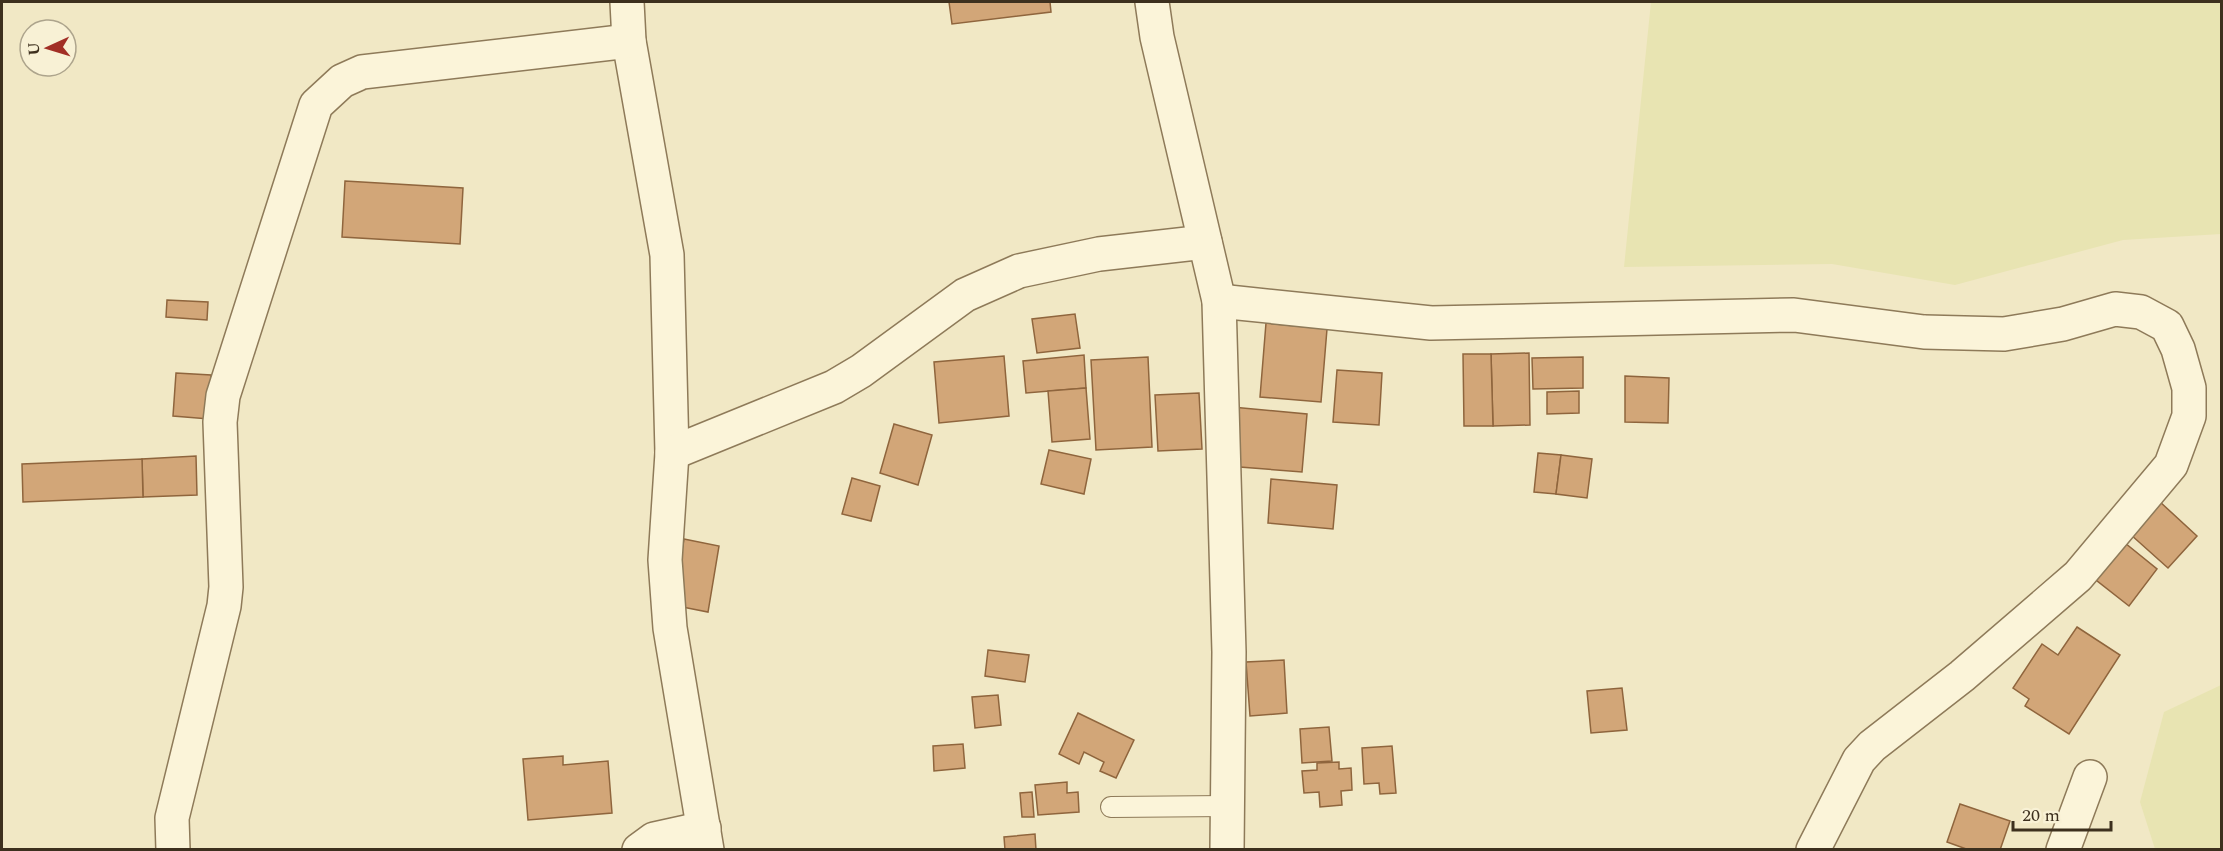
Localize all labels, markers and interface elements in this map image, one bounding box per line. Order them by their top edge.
north arrow [18,18,78,78]
text: U [22,41,46,57]
scale bar [2013,794,2110,832]
text: 20 m [2022,802,2060,829]

